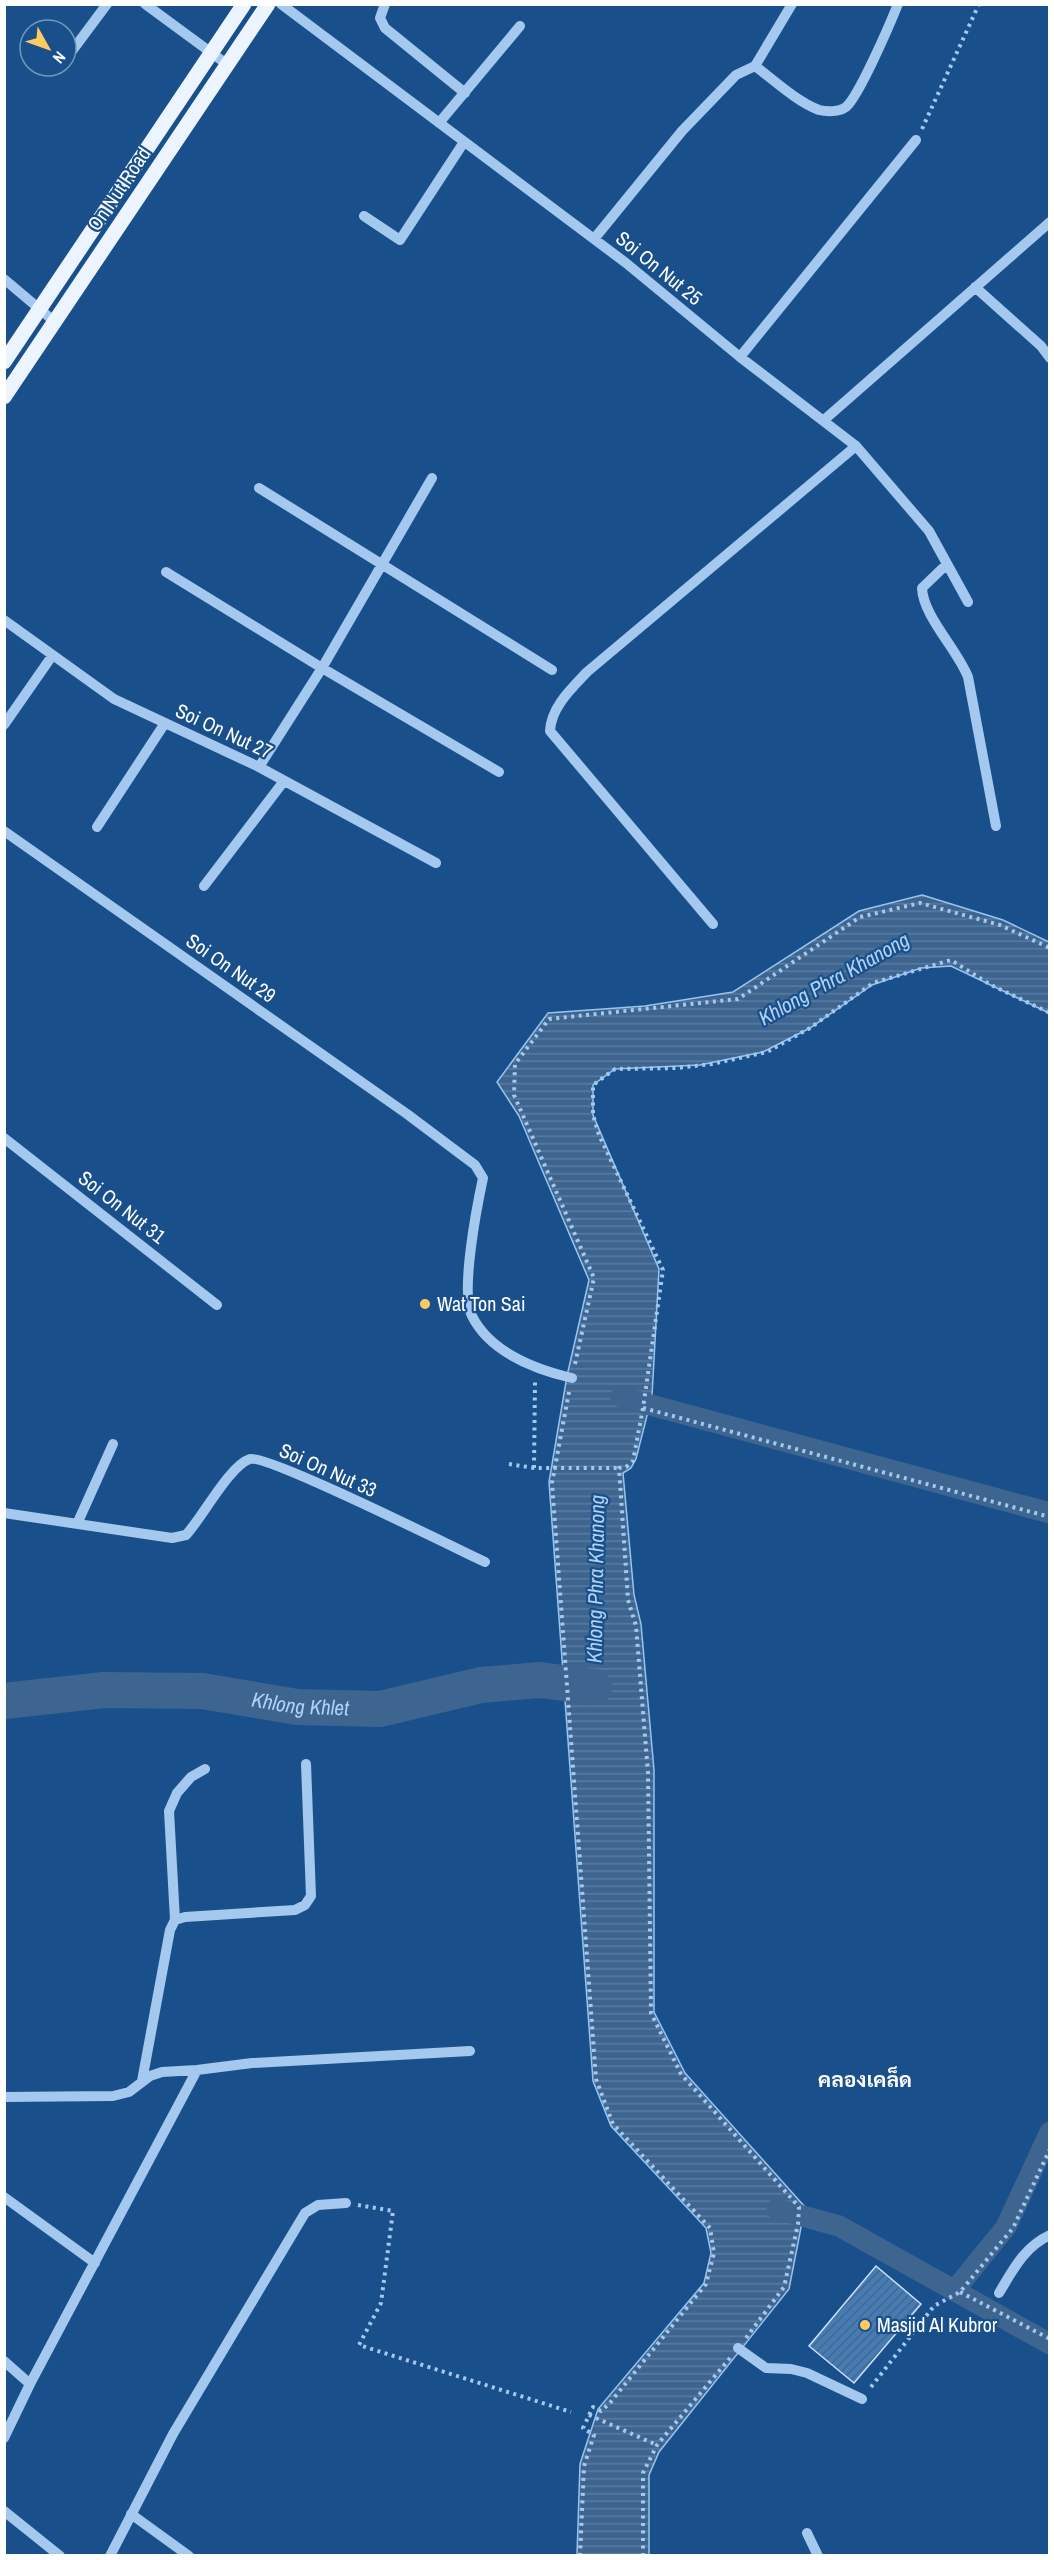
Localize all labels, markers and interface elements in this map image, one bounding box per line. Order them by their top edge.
north arrow [18,18,78,78]
text: N [48,47,71,68]
street label: On Nut Road [81,141,157,236]
street label: Soi On Nut 25 [610,224,708,311]
street label: Soi On Nut 27 [171,696,277,765]
water label: Khlong Phra Khanong [753,925,915,1032]
street label: Soi On Nut 29 [181,927,282,1008]
street label: Soi On Nut 31 [73,1164,172,1249]
place label: Wat Ton Sai [437,1290,525,1317]
marker: Wat Ton Sai [418,1297,432,1311]
street label: Soi On Nut 33 [275,1436,381,1503]
water label: Khlong Phra Khanong [580,1494,611,1663]
water label: Khlong Khlet [250,1685,350,1722]
district label: คลองเคล็ด [818,2065,912,2094]
place label: Masjid Al Kubror [877,2311,998,2338]
marker: Masjid Al Kubror [858,2318,872,2332]

